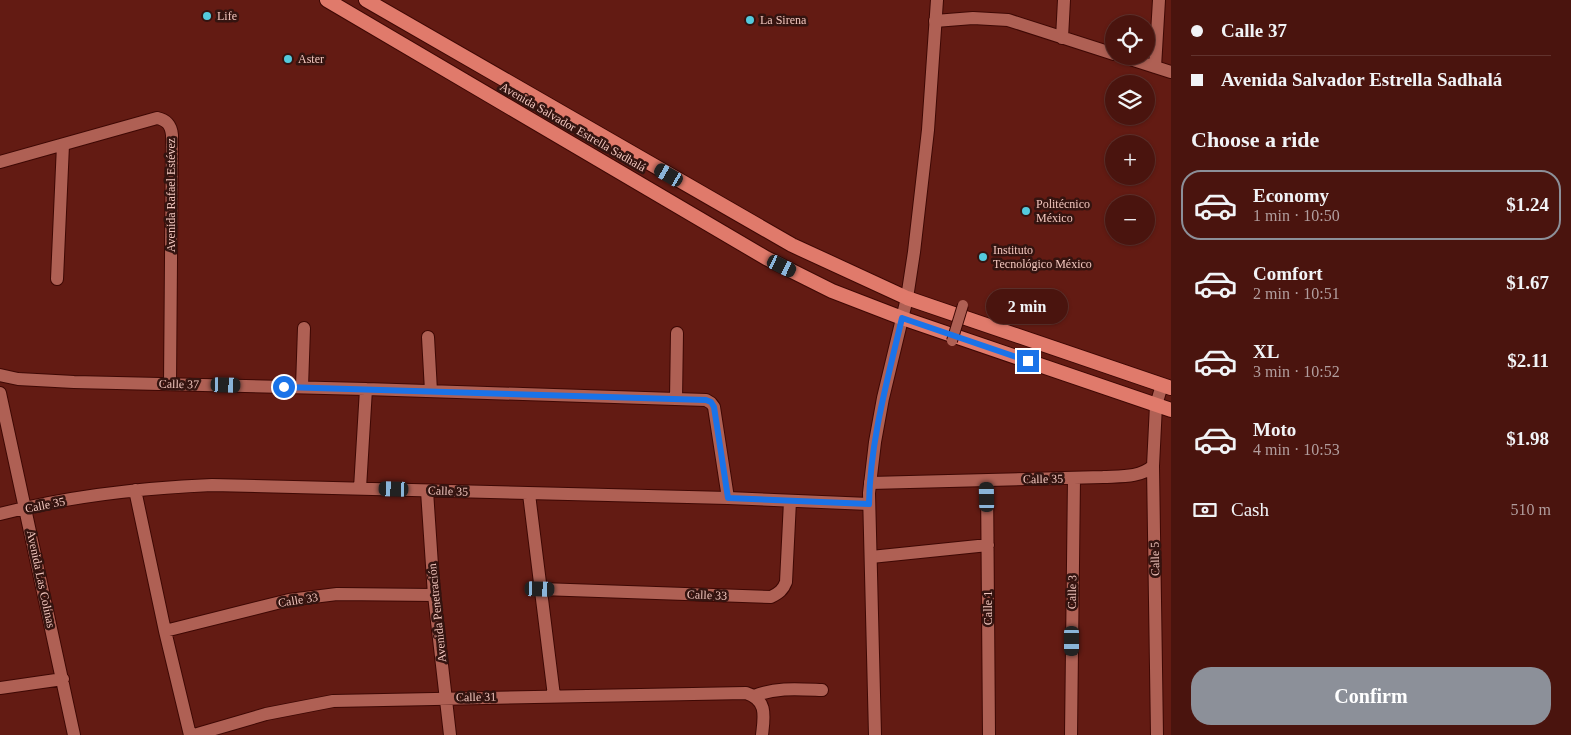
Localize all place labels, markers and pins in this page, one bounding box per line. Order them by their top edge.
place label: Life [217,9,237,23]
marker: Life [201,10,213,22]
place label: La Sirena [760,13,807,27]
marker: La Sirena [744,14,756,26]
place label: Aster [298,52,324,66]
marker: Aster [282,53,294,65]
place label: Politécnico México [1036,197,1090,225]
marker: Politécnico México [1020,205,1032,217]
place label: Instituto Tecnológico México [993,243,1092,271]
marker: Instituto Tecnológico México [977,251,989,263]

